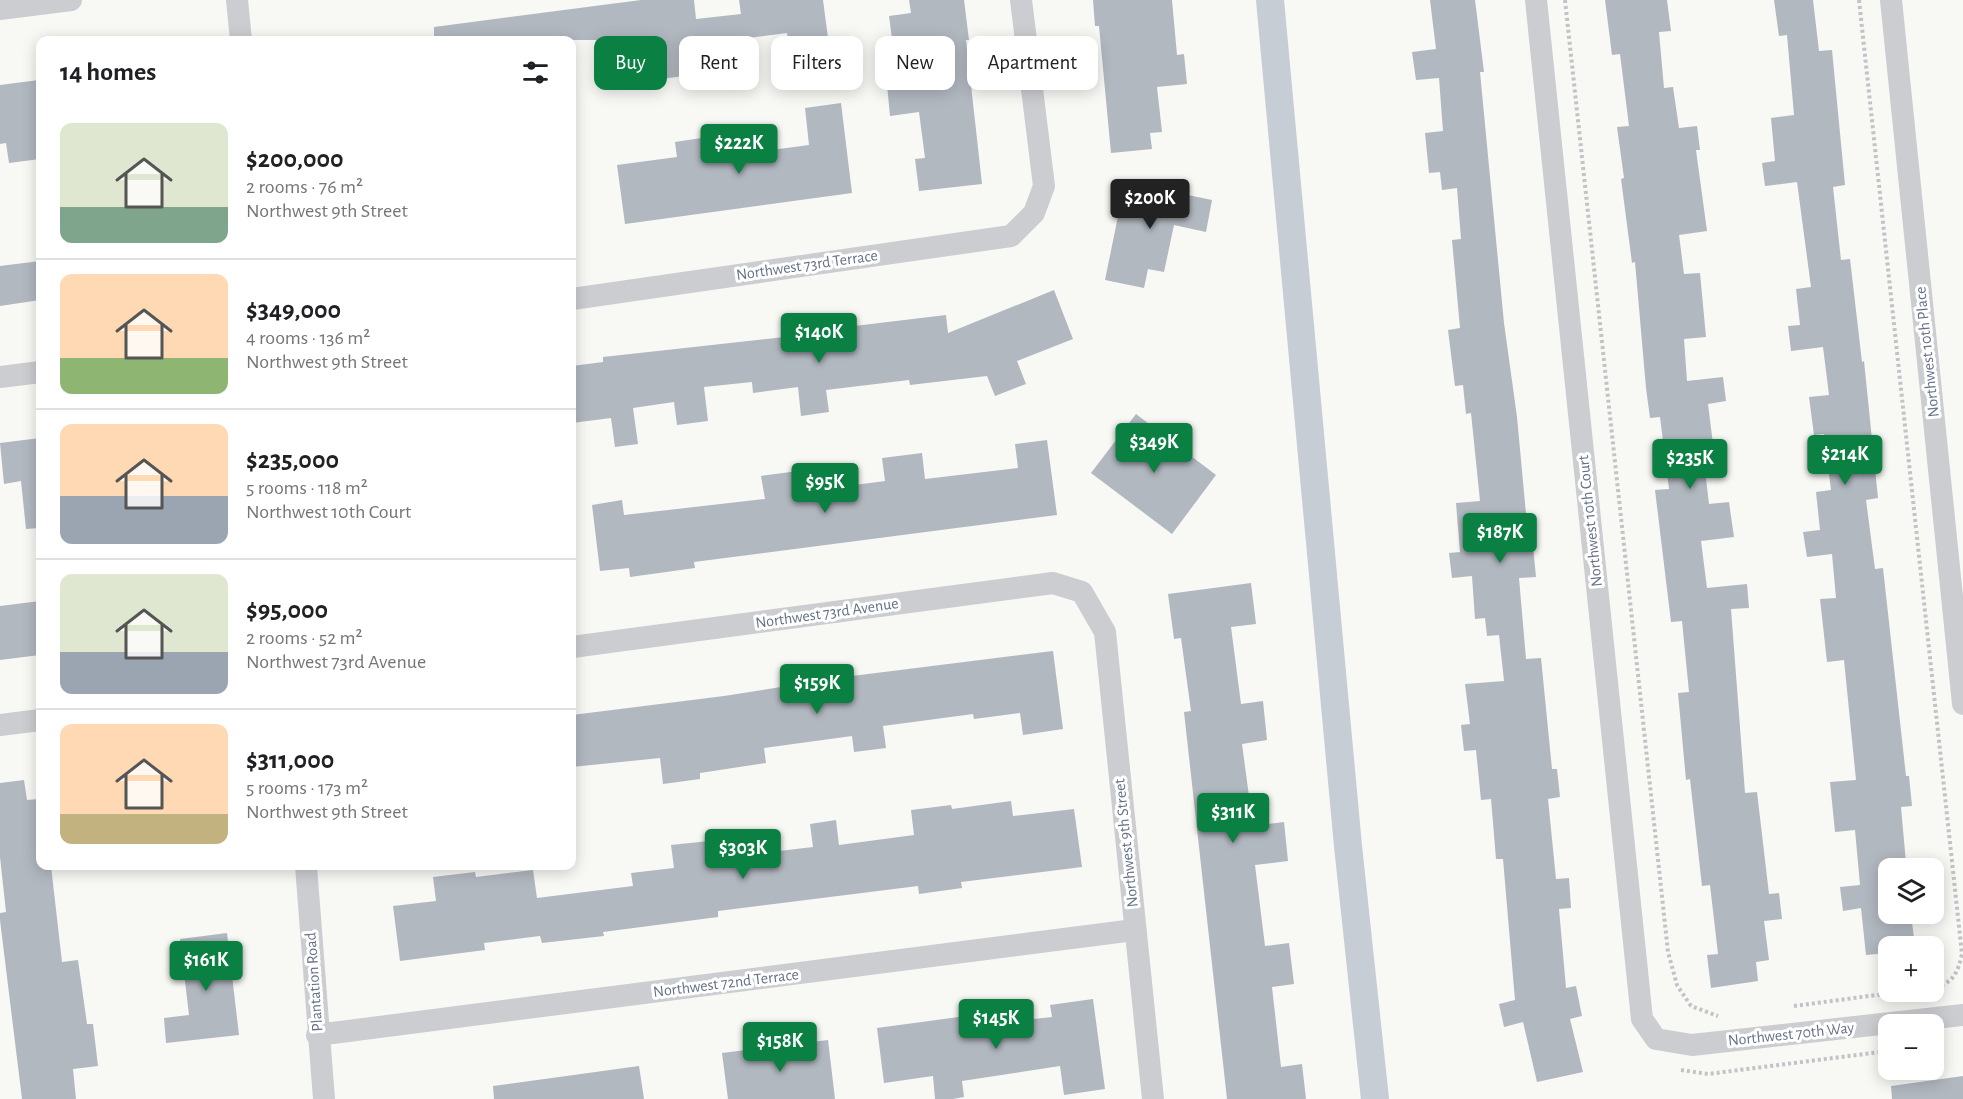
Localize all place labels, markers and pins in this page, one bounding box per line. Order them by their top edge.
pin: $222K [697,124,781,175]
pin: $200K [1108,179,1192,230]
pin: $140K [777,313,861,364]
pin: $349K [1112,423,1196,474]
pin: $214K [1803,435,1887,486]
pin: $235K [1648,439,1732,490]
pin: $95K [789,463,861,514]
pin: $187K [1458,513,1542,564]
pin: $159K [775,664,859,715]
pin: $311K [1191,793,1275,844]
pin: $303K [701,829,785,880]
pin: $161K [164,941,248,992]
pin: $145K [954,999,1038,1050]
pin: $158K [738,1022,822,1073]

